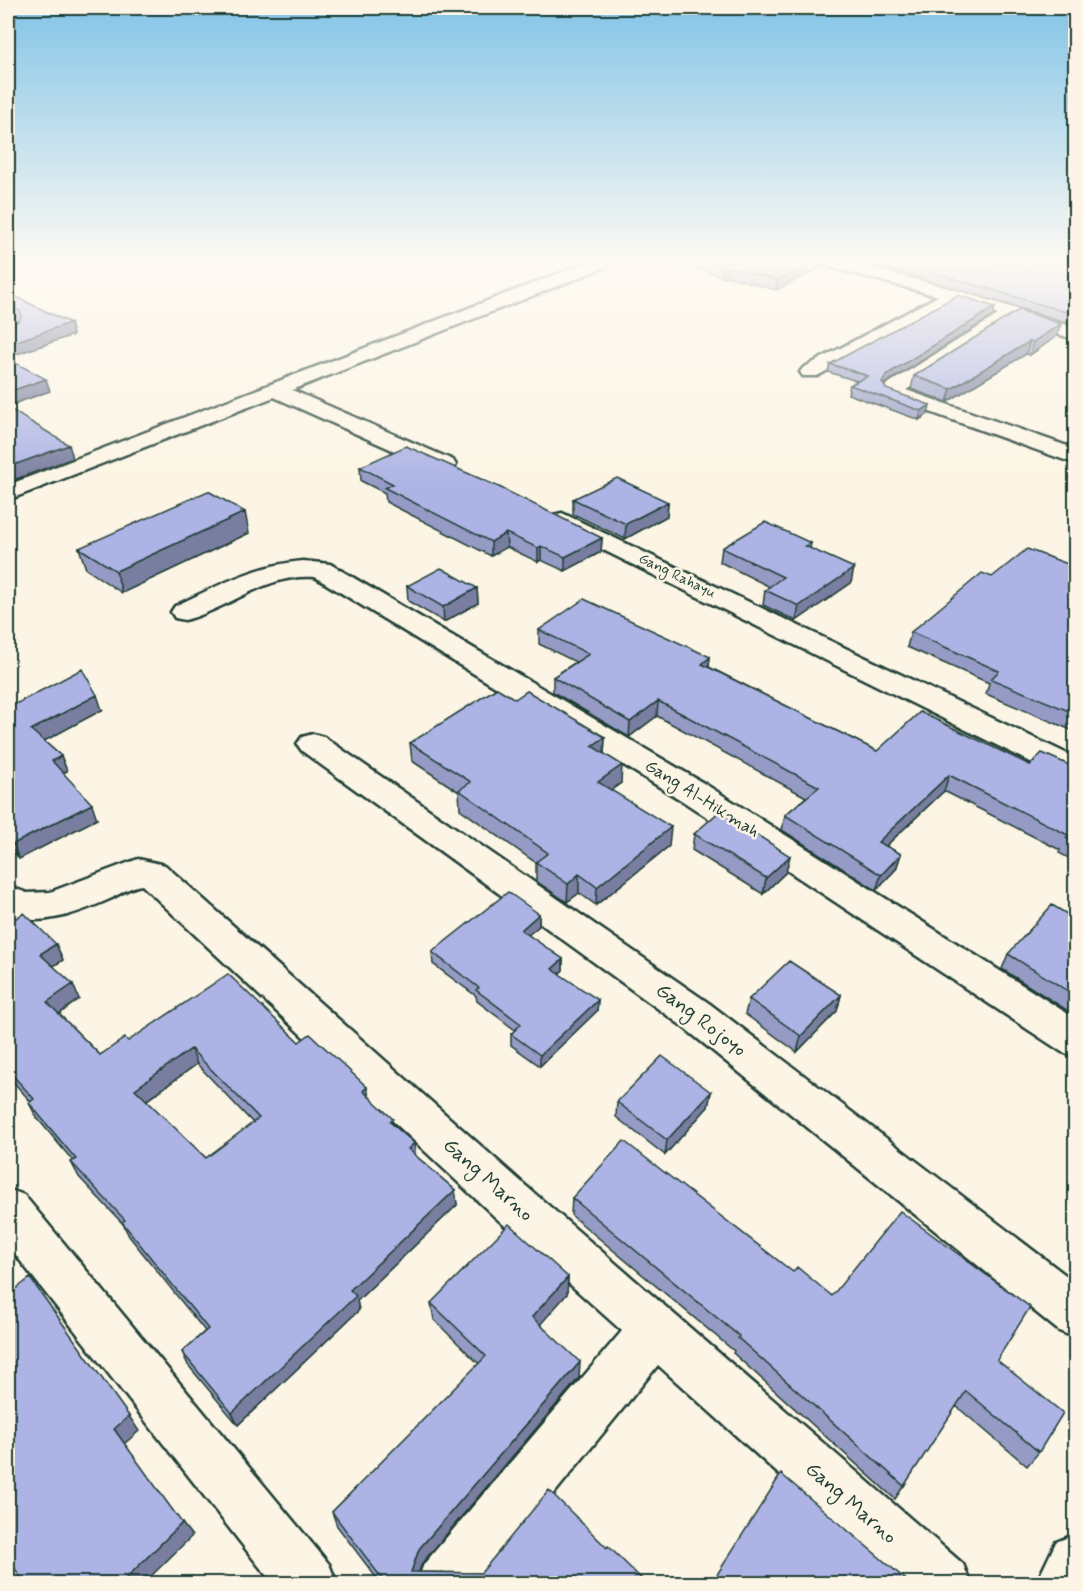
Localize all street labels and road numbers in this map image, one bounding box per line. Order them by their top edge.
street label: Gang Rahayu [635,549,719,604]
street label: Gang Al-Hikmah [639,754,764,845]
street label: Gang Rojoyo [649,977,752,1064]
street label: Gang Marno [436,1132,539,1229]
street label: Gang Marno [798,1455,903,1551]

